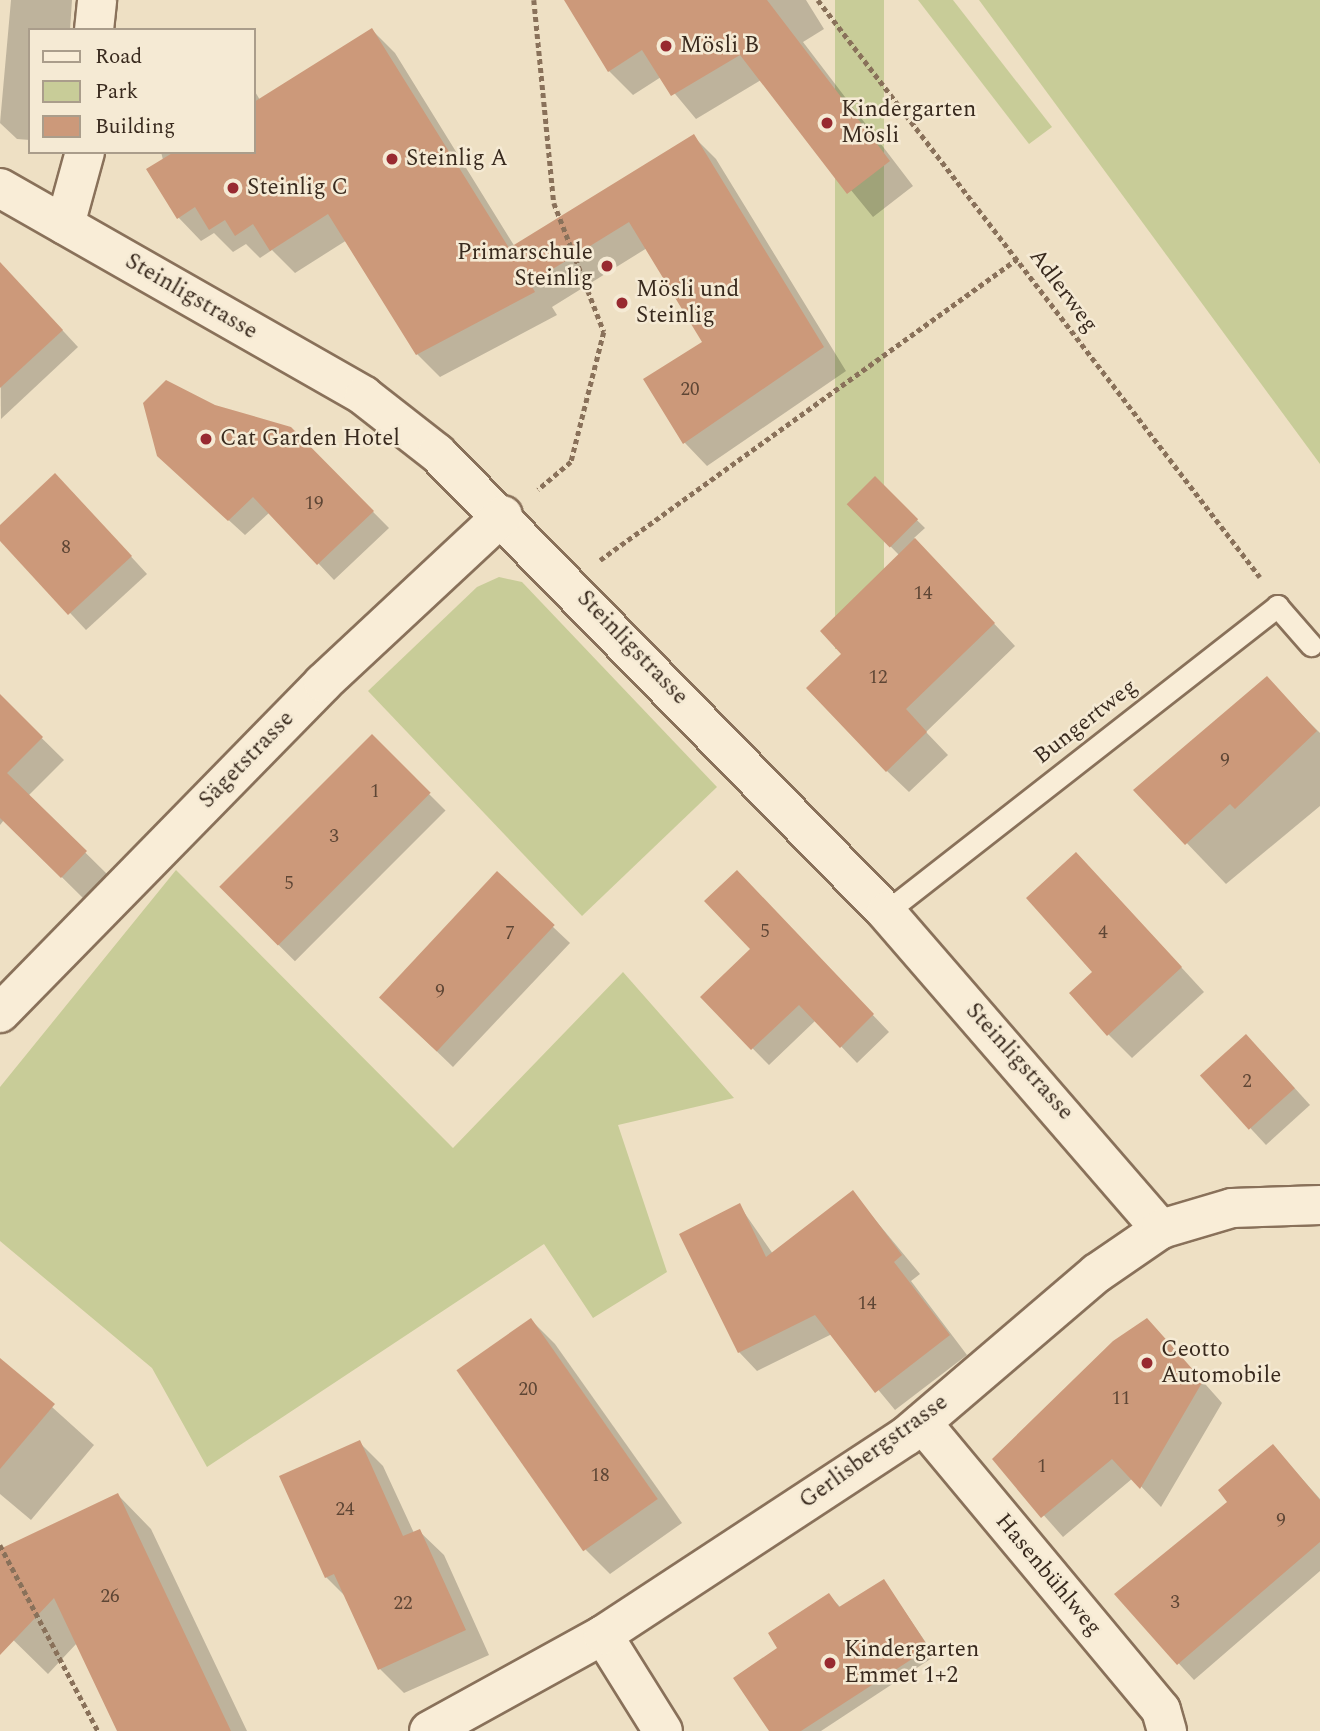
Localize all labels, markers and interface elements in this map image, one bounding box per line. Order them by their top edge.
legend [28,28,256,154]
place label: Mösli B [680,32,759,60]
marker: Mösli B [658,38,674,54]
text: Road [95,41,142,73]
text: Park [95,76,138,108]
place label: Kindergarten Mösli [841,96,976,150]
text: Building [95,111,175,143]
marker: Kindergarten Mösli [819,115,835,131]
place label: Steinlig A [406,145,508,173]
marker: Steinlig A [384,151,400,167]
place label: Steinlig C [247,174,348,202]
marker: Steinlig C [225,180,241,196]
place label: Primarschule Steinlig [457,239,593,293]
street label: Adlerweg [1023,244,1103,338]
street label: Steinligstrasse [120,248,262,346]
marker: Primarschule Steinlig [599,258,615,274]
place label: Mösli und Steinlig [636,276,739,330]
marker: Mösli und Steinlig [614,295,630,311]
house number: 20 [681,379,699,401]
place label: Cat Garden Hotel [220,425,400,453]
marker: Cat Garden Hotel [198,431,214,447]
house number: 19 [305,493,323,515]
house number: 8 [61,537,71,559]
house number: 14 [914,583,932,605]
street label: Steinligstrasse [571,585,693,711]
house number: 12 [869,667,887,689]
street label: Bungertweg [1029,673,1143,771]
street label: Sägetstrasse [194,706,300,814]
house number: 9 [1220,750,1230,772]
house number: 1 [370,781,380,803]
house number: 3 [329,826,339,848]
house number: 5 [284,873,294,895]
house number: 5 [760,921,770,943]
house number: 4 [1098,922,1108,944]
house number: 7 [505,923,515,945]
house number: 9 [435,981,445,1003]
street label: Steinligstrasse [959,998,1079,1126]
house number: 2 [1242,1071,1252,1093]
house number: 14 [858,1293,876,1315]
place label: Ceotto Automobile [1161,1336,1281,1390]
marker: Ceotto Automobile [1139,1355,1155,1371]
house number: 20 [519,1379,537,1401]
house number: 11 [1112,1388,1130,1410]
street label: Gerlisbergstrasse [794,1389,954,1515]
house number: 1 [1037,1456,1047,1478]
house number: 18 [591,1465,609,1487]
house number: 24 [336,1499,354,1521]
street label: Hasenbühlweg [989,1508,1107,1642]
house number: 9 [1276,1510,1286,1532]
house number: 26 [101,1586,119,1608]
house number: 3 [1170,1592,1180,1614]
house number: 22 [394,1593,412,1615]
place label: Kindergarten Emmet 1+2 [844,1636,979,1690]
marker: Kindergarten Emmet 1+2 [822,1655,838,1671]

